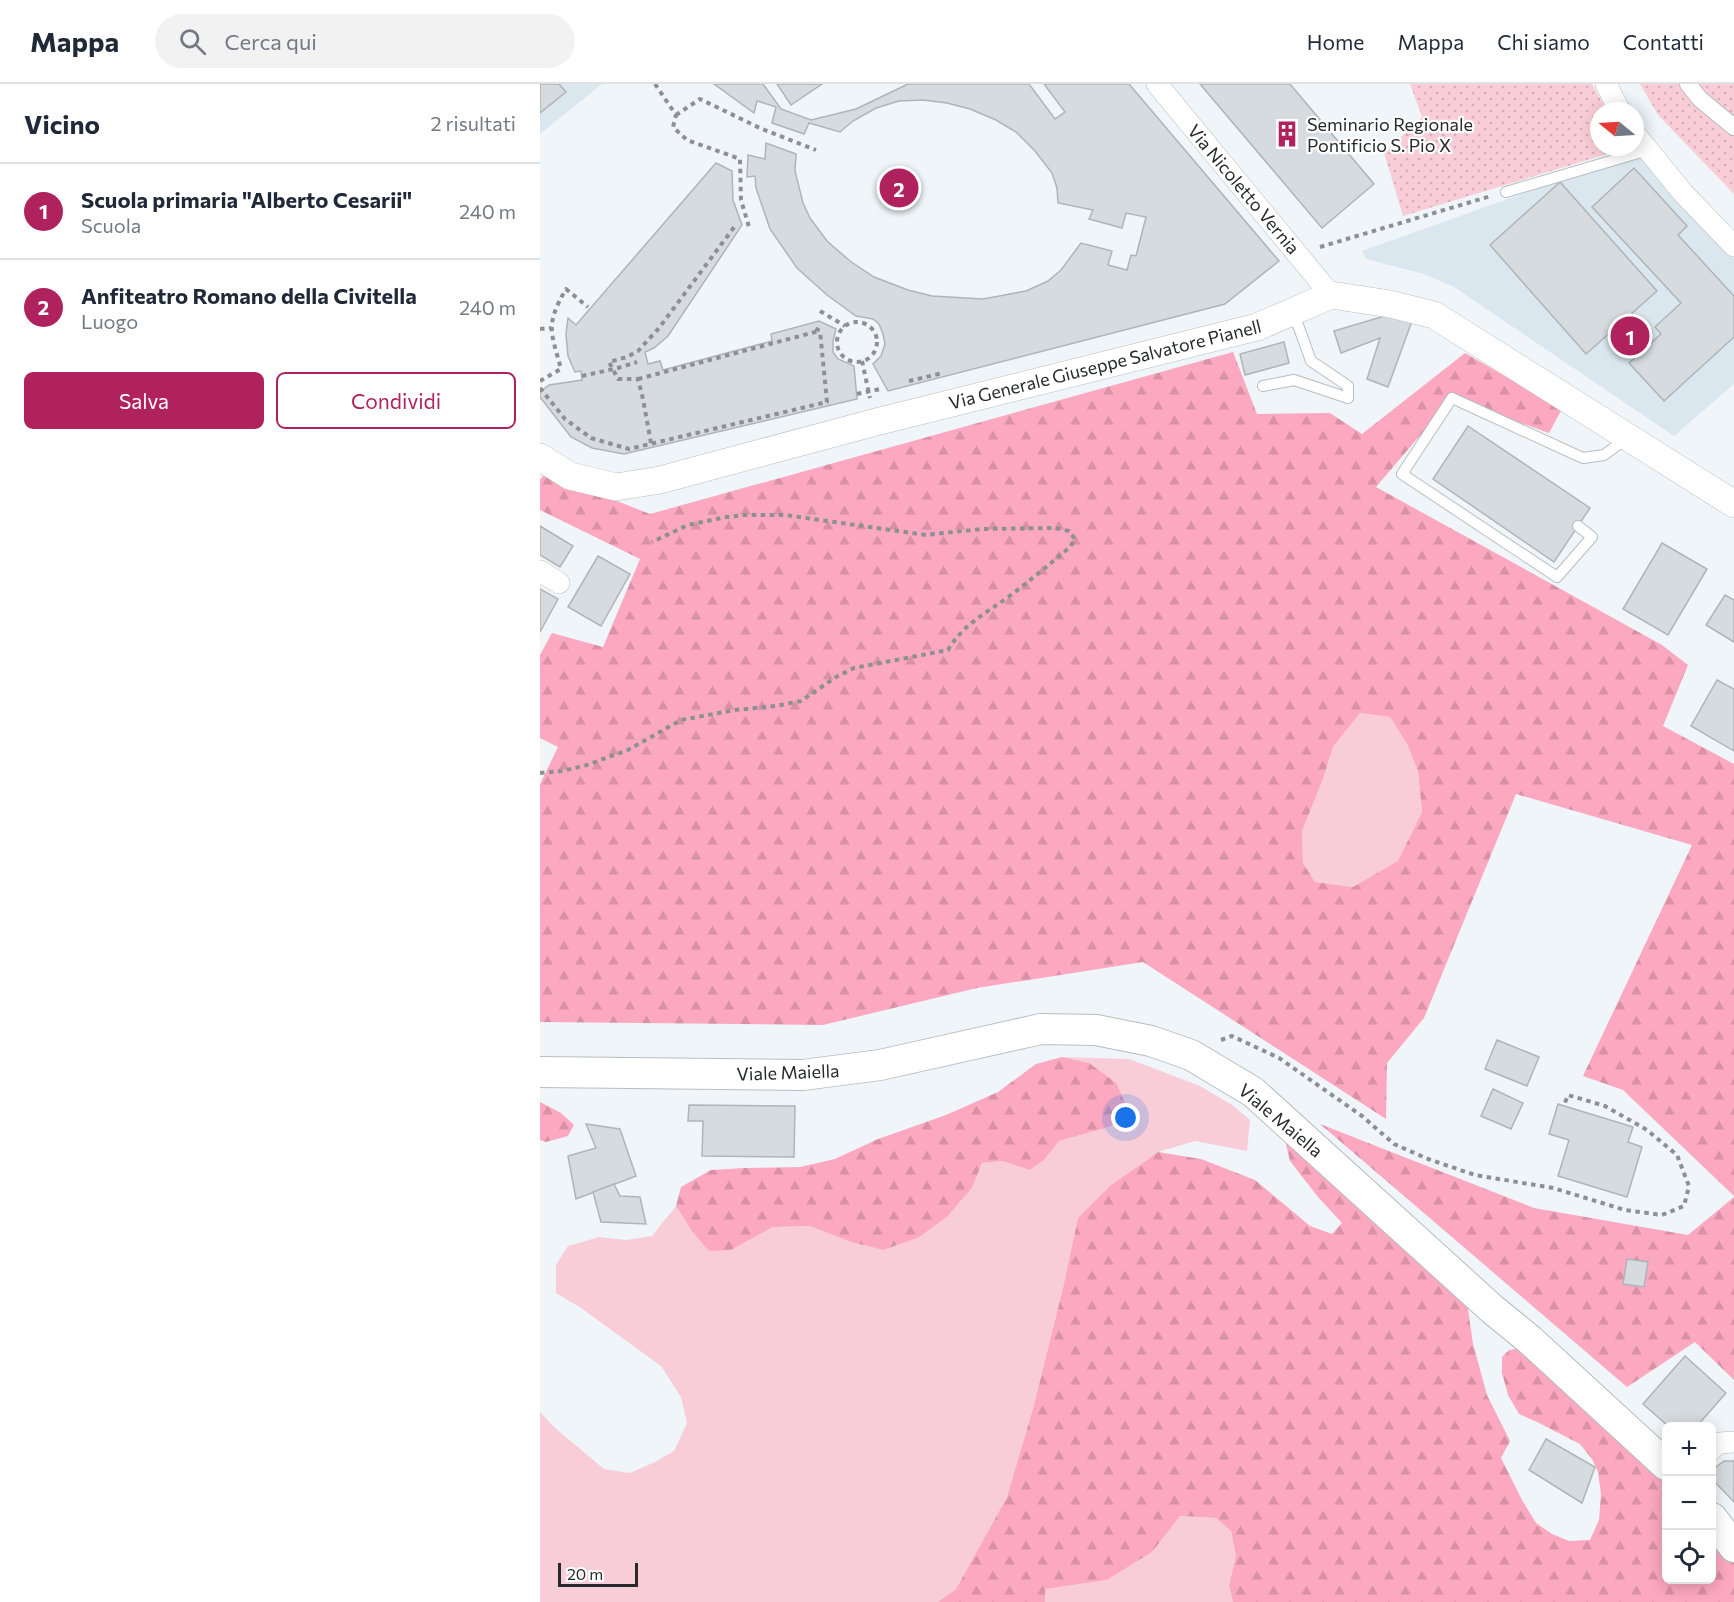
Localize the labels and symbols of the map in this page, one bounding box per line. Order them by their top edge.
north arrow [1590,102,1644,156]
place label: Seminario Regionale Pontificio S. Pio X [1307,113,1473,156]
building icon: Seminario Regionale Pontificio S. Pio X [1272,119,1302,149]
street label: Via Nicoletto Vernia [1183,120,1305,258]
pin: 2 [880,166,918,210]
street label: Via Generale Giuseppe Salvatore Pianell [947,314,1263,414]
pin: 1 [1610,314,1650,358]
street label: Viale Maiella [736,1059,840,1085]
street label: Viale Maiella [1234,1078,1328,1162]
your location [1111,1103,1140,1132]
scale bar [558,1560,638,1588]

